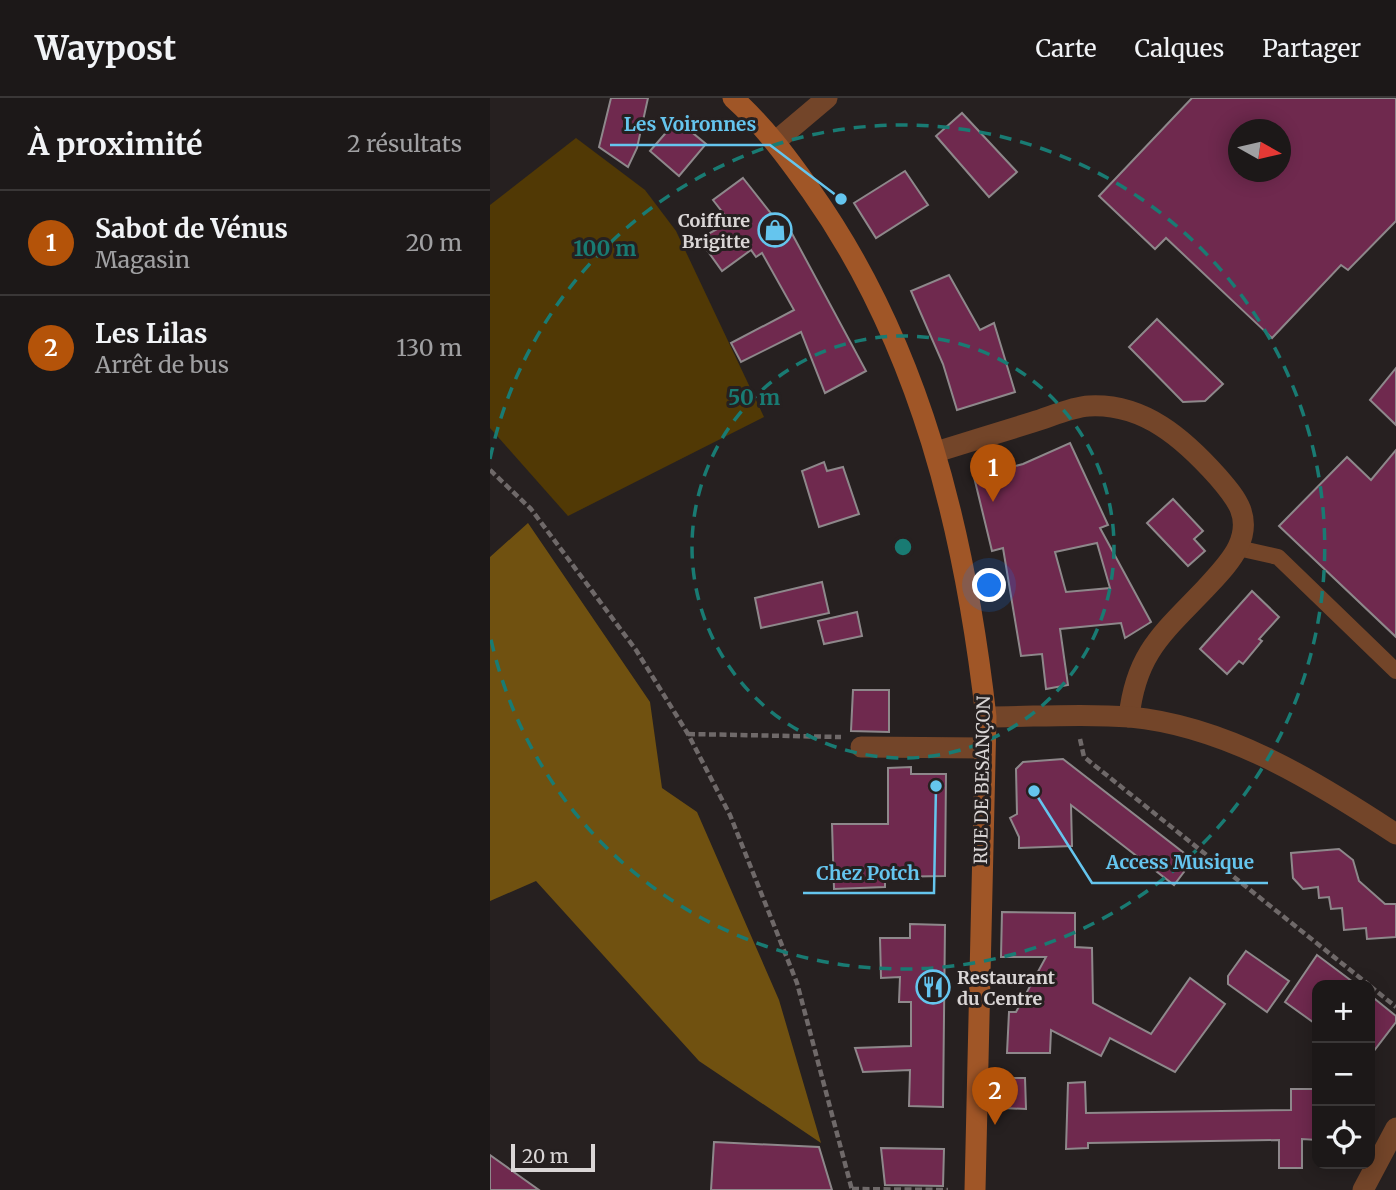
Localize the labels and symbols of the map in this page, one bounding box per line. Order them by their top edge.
callout: Les Voironnes [610,105,770,145]
text: Les Voironnes [624,112,756,136]
north arrow [1228,119,1291,182]
place label: Coiffure Brigitte [678,209,750,253]
shop icon: Coiffure Brigitte [756,211,794,249]
text: 100 m [574,235,636,262]
text: 50 m [728,384,780,411]
pin: 1 [970,444,1016,502]
centre of rings [891,535,915,559]
your location [972,568,1006,602]
street label: RUE DE BESANÇON [969,695,995,865]
callout: Access Musique [1092,843,1268,883]
text: Access Musique [1105,850,1254,874]
callout: Chez Potch [803,853,934,893]
text: Chez Potch [816,861,920,885]
place label: Restaurant du Centre [957,966,1056,1010]
restaurant icon: Restaurant du Centre [914,968,952,1006]
pin: 2 [972,1067,1018,1125]
scale bar [511,1141,595,1173]

